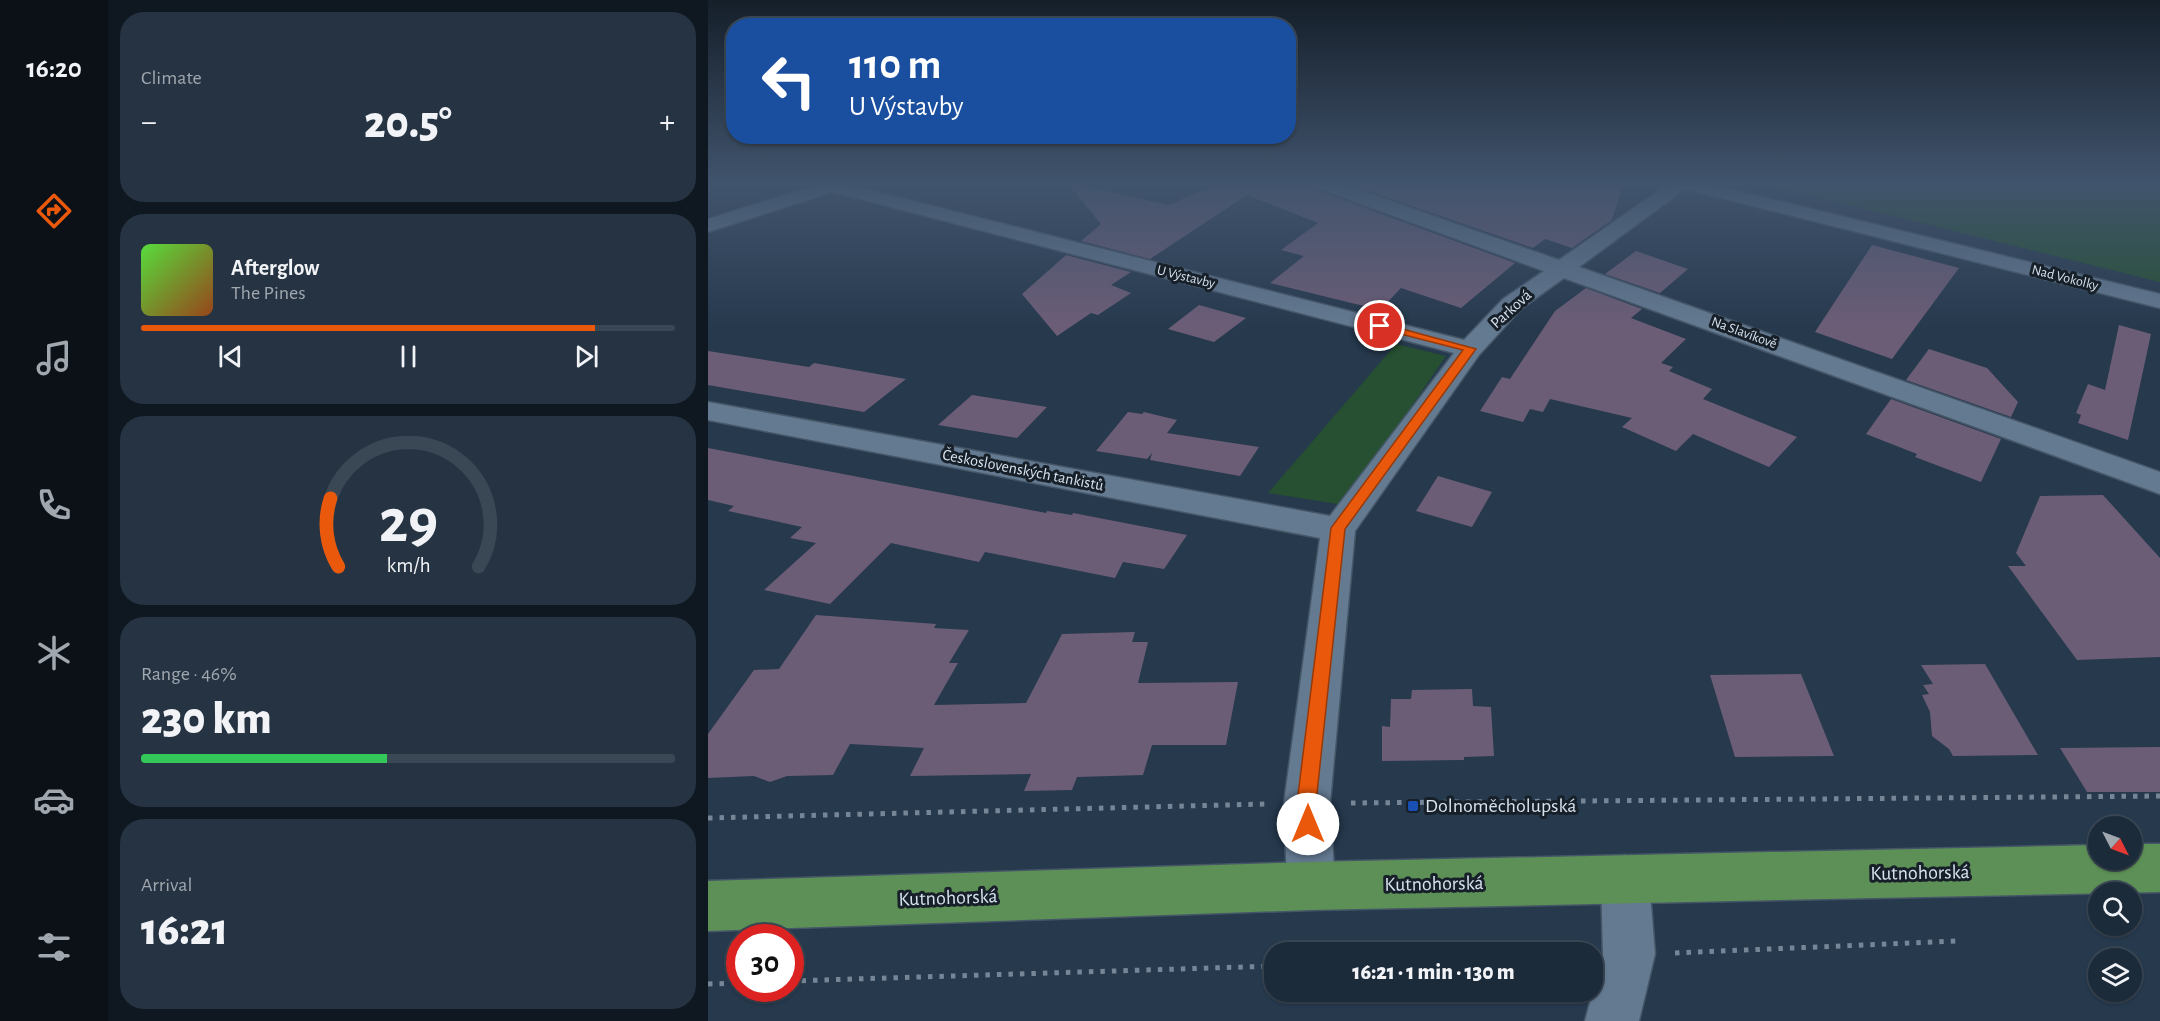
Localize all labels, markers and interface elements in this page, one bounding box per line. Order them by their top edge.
icon: left [750,42,828,120]
text: 110 m [849,44,941,86]
text: 16:20 [26,55,82,82]
text: Climate [141,68,202,88]
text: U Výstavby [849,93,963,120]
text: 20.5° [364,101,452,146]
text: − [141,106,157,139]
text: + [659,106,675,139]
icon: directions [33,190,75,232]
text: Afterglow [231,257,319,279]
street label: U Výstavby [1156,263,1217,291]
street label: Nad Vokolky [2030,263,2100,293]
text: The Pines [231,283,306,303]
street label: Parková [1487,287,1535,331]
pin [1354,300,1405,351]
icon: arrive [1363,309,1396,342]
street label: Na Slavíkově [1709,315,1779,351]
icon: music [33,337,75,379]
icon: previous [214,340,247,373]
icon: pause [392,340,425,373]
icon: next [570,340,603,373]
street label: Československých tankistů [941,445,1105,494]
icon: phone [33,484,75,526]
text: 29 [378,492,438,554]
text: km/h [386,556,430,577]
icon: climate [33,632,75,674]
text: Range · 46% [141,664,237,684]
text: 230 km [141,697,272,742]
icon: car [33,779,75,821]
position arrow [1276,792,1340,856]
place label: Dolnoměcholupská [1425,796,1576,816]
marker: Dolnoměcholupská [1406,799,1420,813]
north arrow [2088,816,2142,870]
map controls [2088,816,2142,1002]
street label: Kutnohorská [1870,862,1970,884]
street label: Kutnohorská [1384,873,1484,895]
text: Arrival [141,875,192,895]
button: search [2088,882,2142,936]
street label: Kutnohorská [898,886,998,910]
text: 16:21 [141,908,228,953]
speed limit sign: 30 [726,924,804,1002]
icon: filters [33,926,75,968]
button: layers [2088,948,2142,1002]
text: 16:21 · 1 min · 130 m [1352,961,1515,983]

